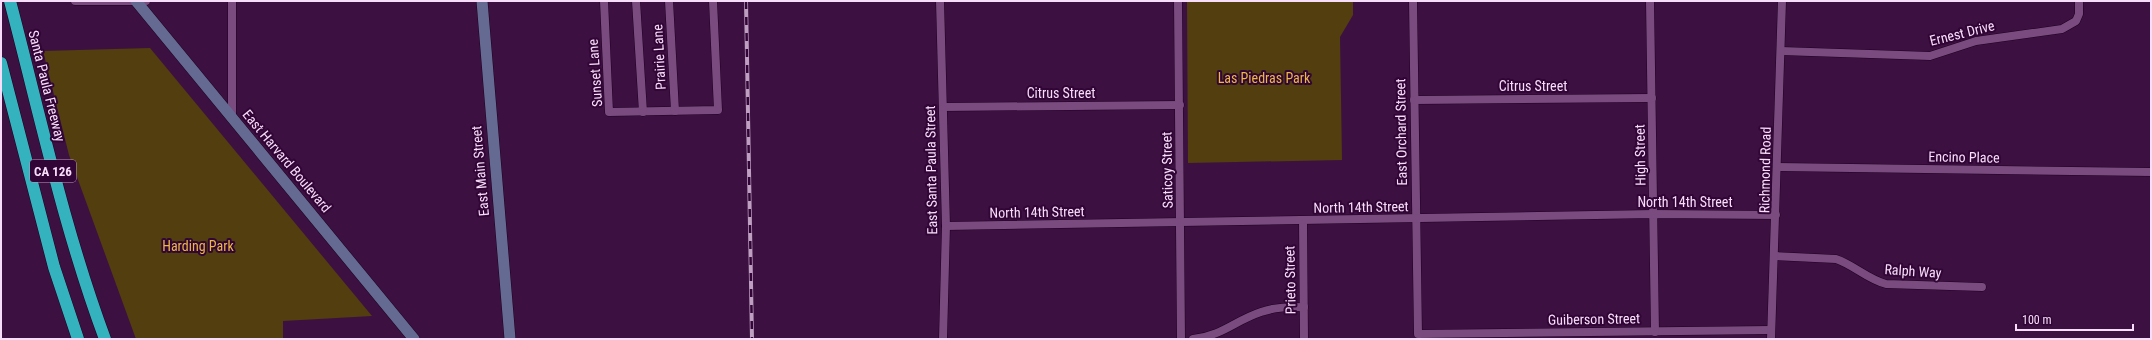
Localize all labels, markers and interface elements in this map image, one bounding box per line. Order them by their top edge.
street label: Ernest Drive [1928,17,1996,49]
street label: Prairie Lane [649,23,669,90]
street label: Santa Paula Freeway [25,29,69,144]
street label: Sunset Lane [585,38,605,107]
park label: Las Piedras Park [1218,70,1311,86]
street label: East Orchard Street [1392,78,1410,186]
street label: Citrus Street [1499,78,1567,94]
street label: Citrus Street [1027,85,1095,101]
street label: East Santa Paula Street [922,105,940,235]
street label: East Harvard Boulevard [239,106,335,216]
street label: High Street [1631,124,1649,186]
street label: East Main Street [468,125,492,217]
street label: Richmond Road [1756,127,1774,213]
street label: Saticoy Street [1158,132,1176,208]
street label: Encino Place [1928,148,2000,166]
road number: CA 126 [30,160,76,182]
street label: North 14th Street [1637,194,1733,210]
street label: North 14th Street [1313,198,1409,216]
street label: North 14th Street [989,203,1085,221]
park label: Harding Park [162,238,234,254]
street label: Prieto Street [1281,245,1299,315]
street label: Ralph Way [1884,261,1942,281]
scale bar [2016,306,2133,332]
street label: Guiberson Street [1548,310,1640,328]
text: 100 m [2022,313,2052,327]

